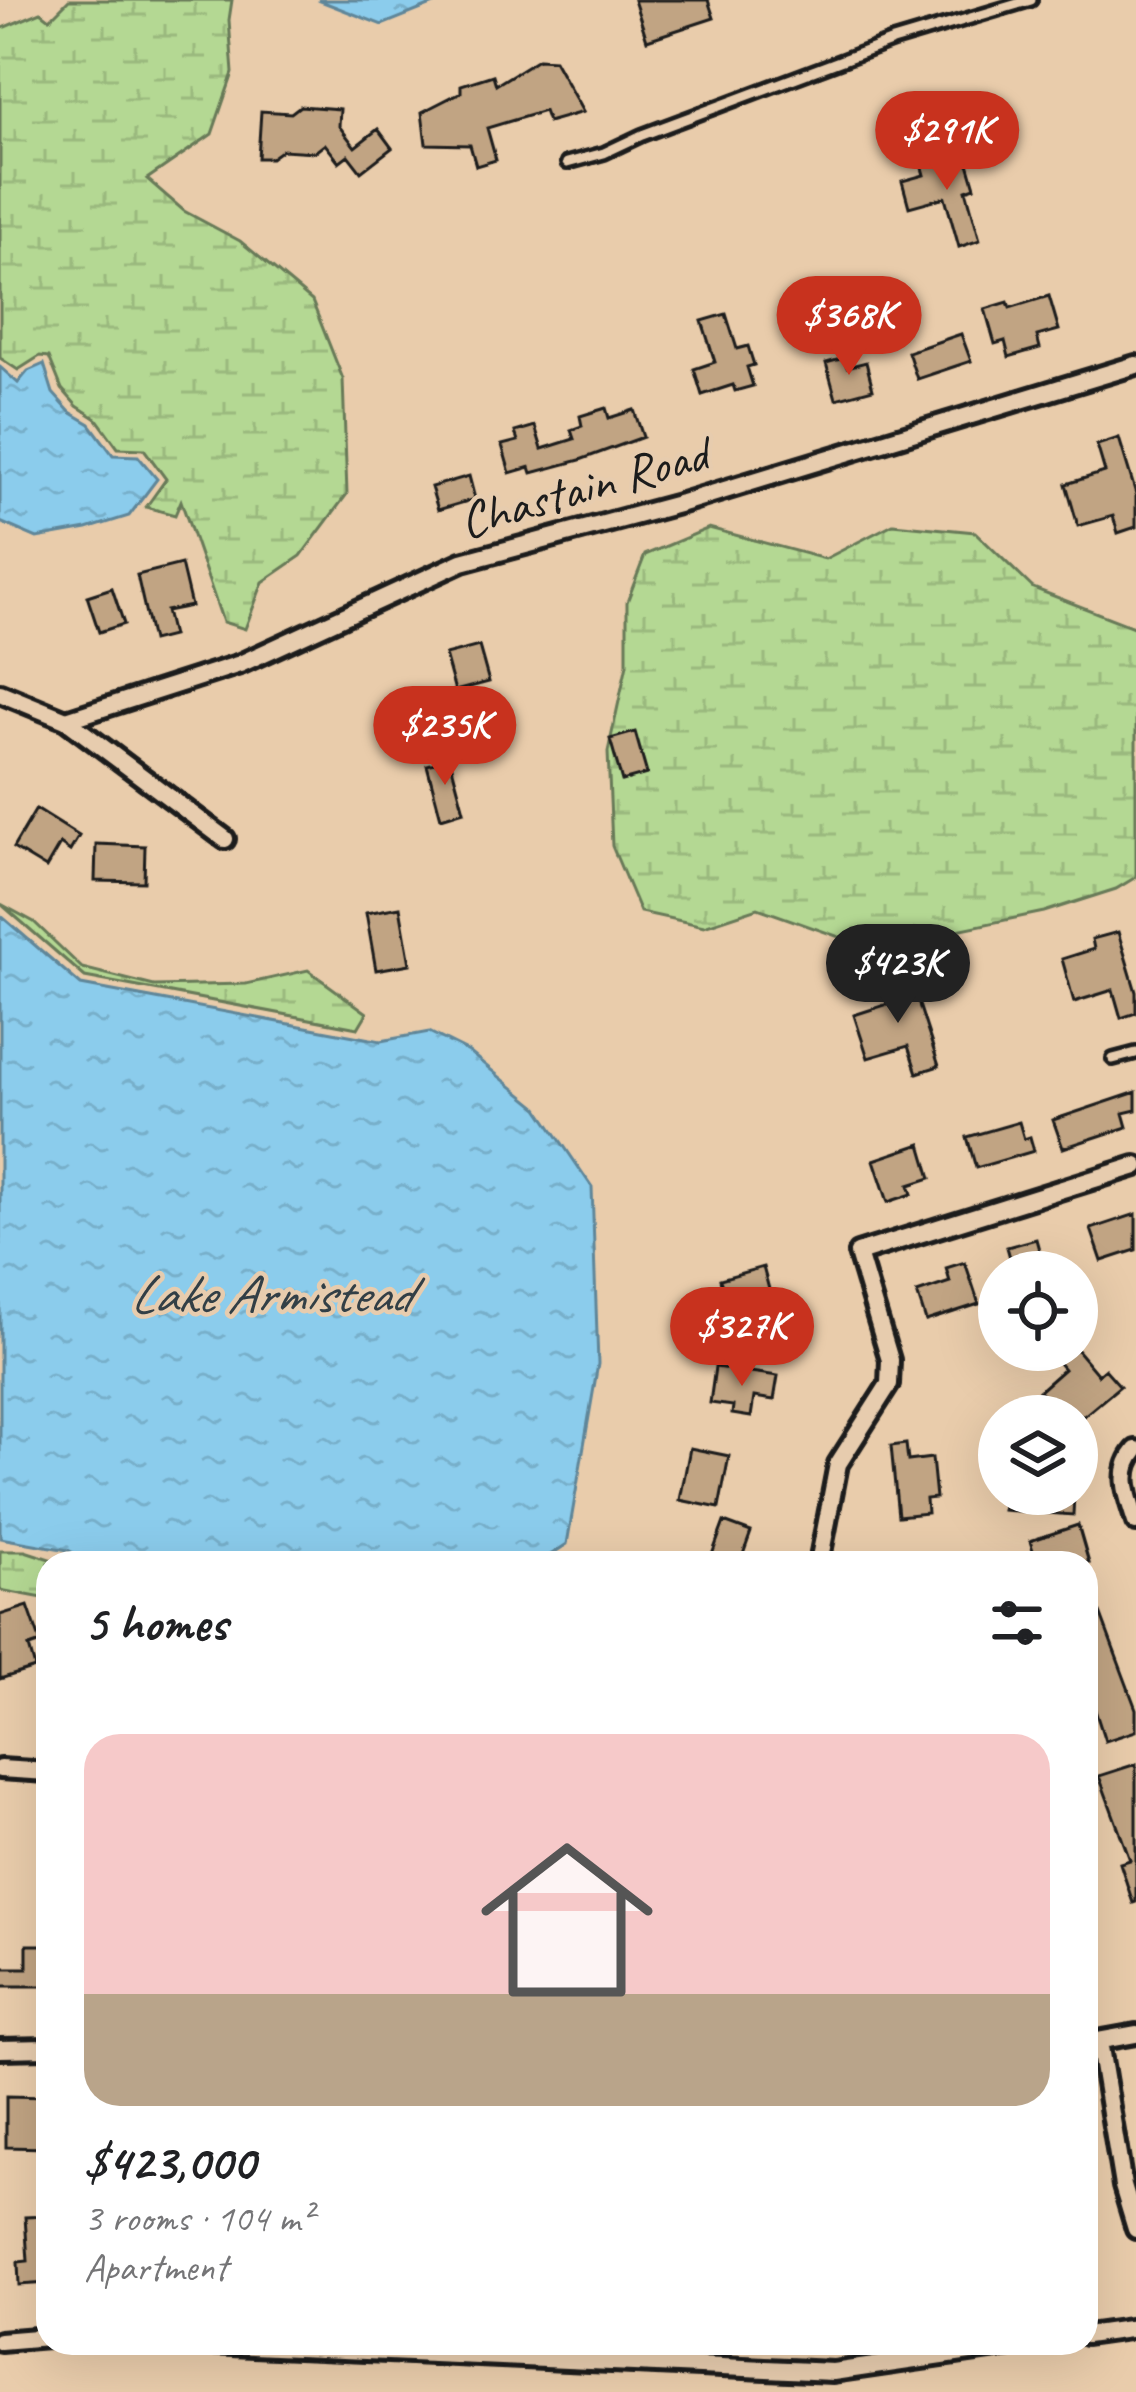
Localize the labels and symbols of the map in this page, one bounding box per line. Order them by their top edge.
pin: $291K [863,91,1031,193]
pin: $368K [765,276,933,378]
street label: Chastain Road [452,419,722,553]
pin: $235K [361,686,529,788]
pin: $423K [814,924,982,1026]
water label: Lake Armistead [130,1260,426,1328]
pin: $327K [658,1287,826,1389]

